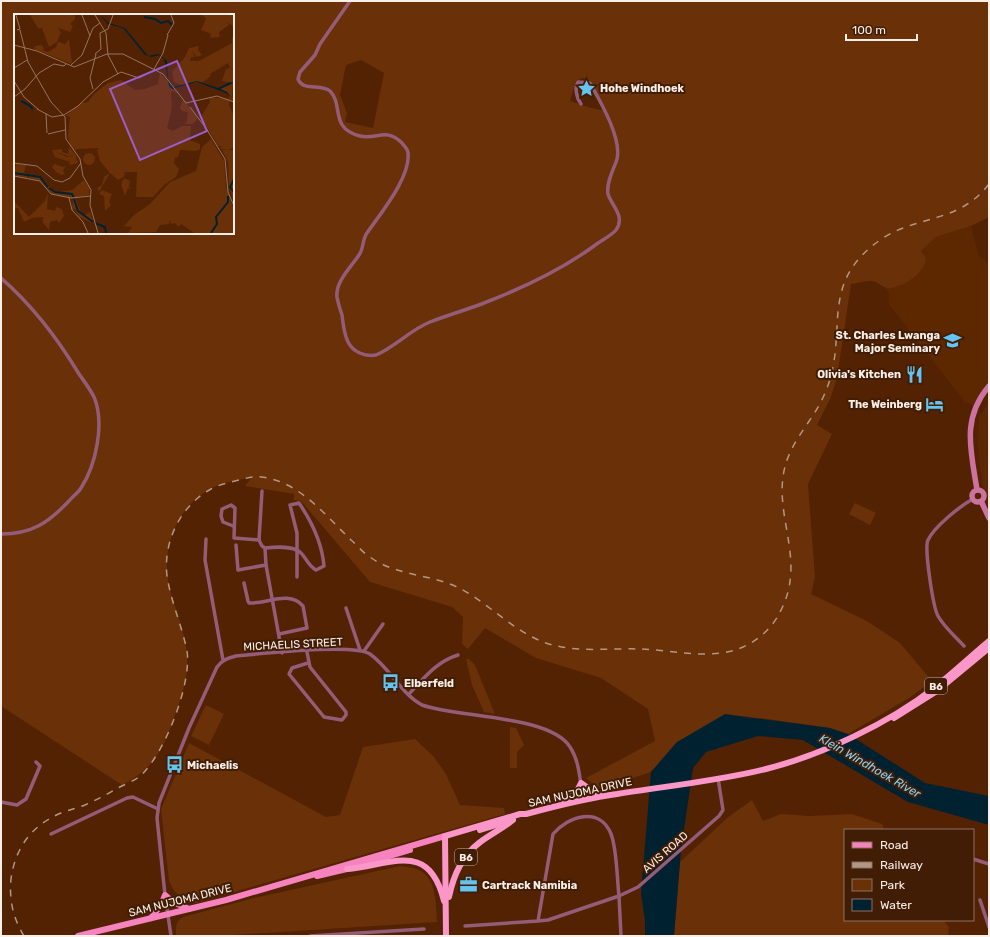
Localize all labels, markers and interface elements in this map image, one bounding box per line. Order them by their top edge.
inset map [14,14,234,234]
scale bar [846,16,917,42]
text: 100 m [852,23,886,37]
place icon: Hohe Windhoek [577,78,597,98]
place label: Hohe Windhoek [600,82,685,95]
place label: St. Charles Lwanga Major Seminary [836,329,940,355]
school or university icon: St. Charles Lwanga Major Seminary [943,331,963,351]
restaurant icon: Olivia's Kitchen [904,364,924,384]
place label: Olivia's Kitchen [817,368,901,381]
hotel icon: The Weinberg [925,394,945,414]
place label: The Weinberg [848,398,922,411]
street label: MICHAELIS STREET [243,635,344,654]
bus stop icon: Elberfeld [381,673,401,693]
place label: Elberfeld [404,677,454,690]
road number: B6 [925,678,947,694]
water label: Klein Windhoek River [817,731,924,801]
bus stop icon: Michaelis [164,755,184,775]
place label: Michaelis [187,759,238,772]
street label: SAM NUJOMA DRIVE [527,775,633,810]
street label: AVIS ROAD [640,829,691,876]
legend [844,829,974,921]
text: Road [880,838,908,852]
road number: B6 [455,849,477,865]
text: Railway [880,858,923,872]
office icon: Cartrack Namibia [459,875,479,895]
text: Park [880,878,906,892]
place label: Cartrack Namibia [482,879,577,892]
street label: SAM NUJOMA DRIVE [127,881,233,920]
text: Water [880,898,912,912]

